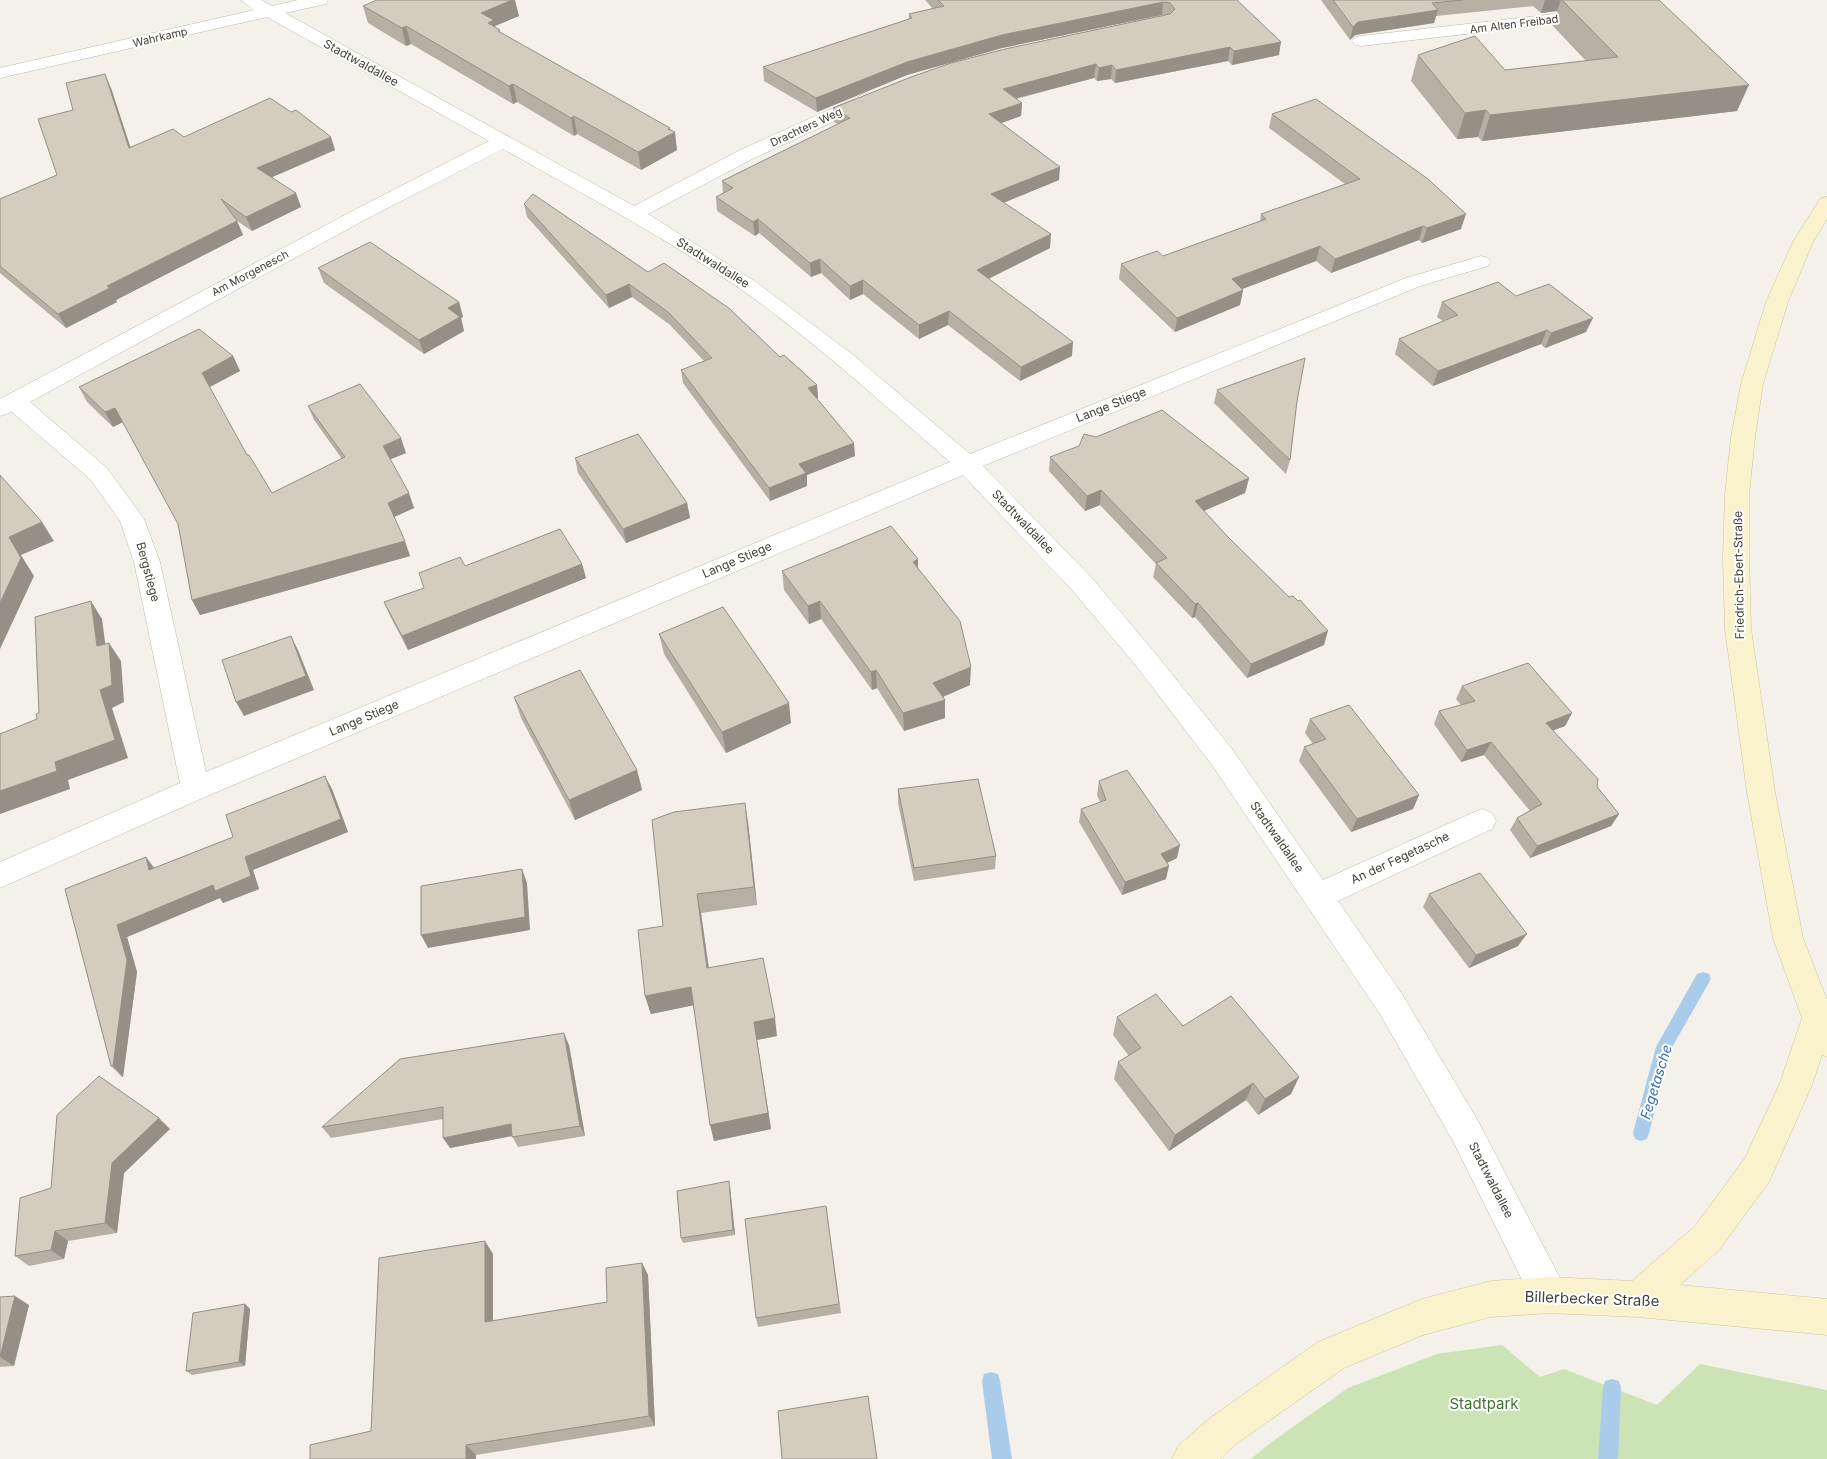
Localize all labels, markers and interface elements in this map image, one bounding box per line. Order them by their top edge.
street label: Am Alten Freibad [1469,12,1559,36]
street label: Wahrkamp [131,24,189,50]
street label: Stadtwaldallee [321,36,401,89]
street label: Drachters Weg [768,104,844,150]
street label: Stadtwaldallee [674,234,753,291]
street label: Am Morgenesch [209,247,291,299]
street label: Lange Stiege [1074,384,1148,425]
street label: Stadtwaldallee [989,486,1058,557]
street label: Friedrich-Ebert-Straße [1730,511,1747,639]
street label: Lange Stiege [700,538,774,581]
street label: Bergstiege [133,540,164,603]
street label: Lange Stiege [327,696,401,739]
street label: Stadtwaldallee [1247,798,1307,875]
street label: An der Fegetasche [1348,828,1451,887]
water label: Fegetasche [1636,1042,1675,1121]
street label: Stadtwaldallee [1466,1139,1517,1220]
street label: Billerbecker Straße [1524,1287,1660,1310]
park label: Stadtpark [1449,1394,1519,1413]

